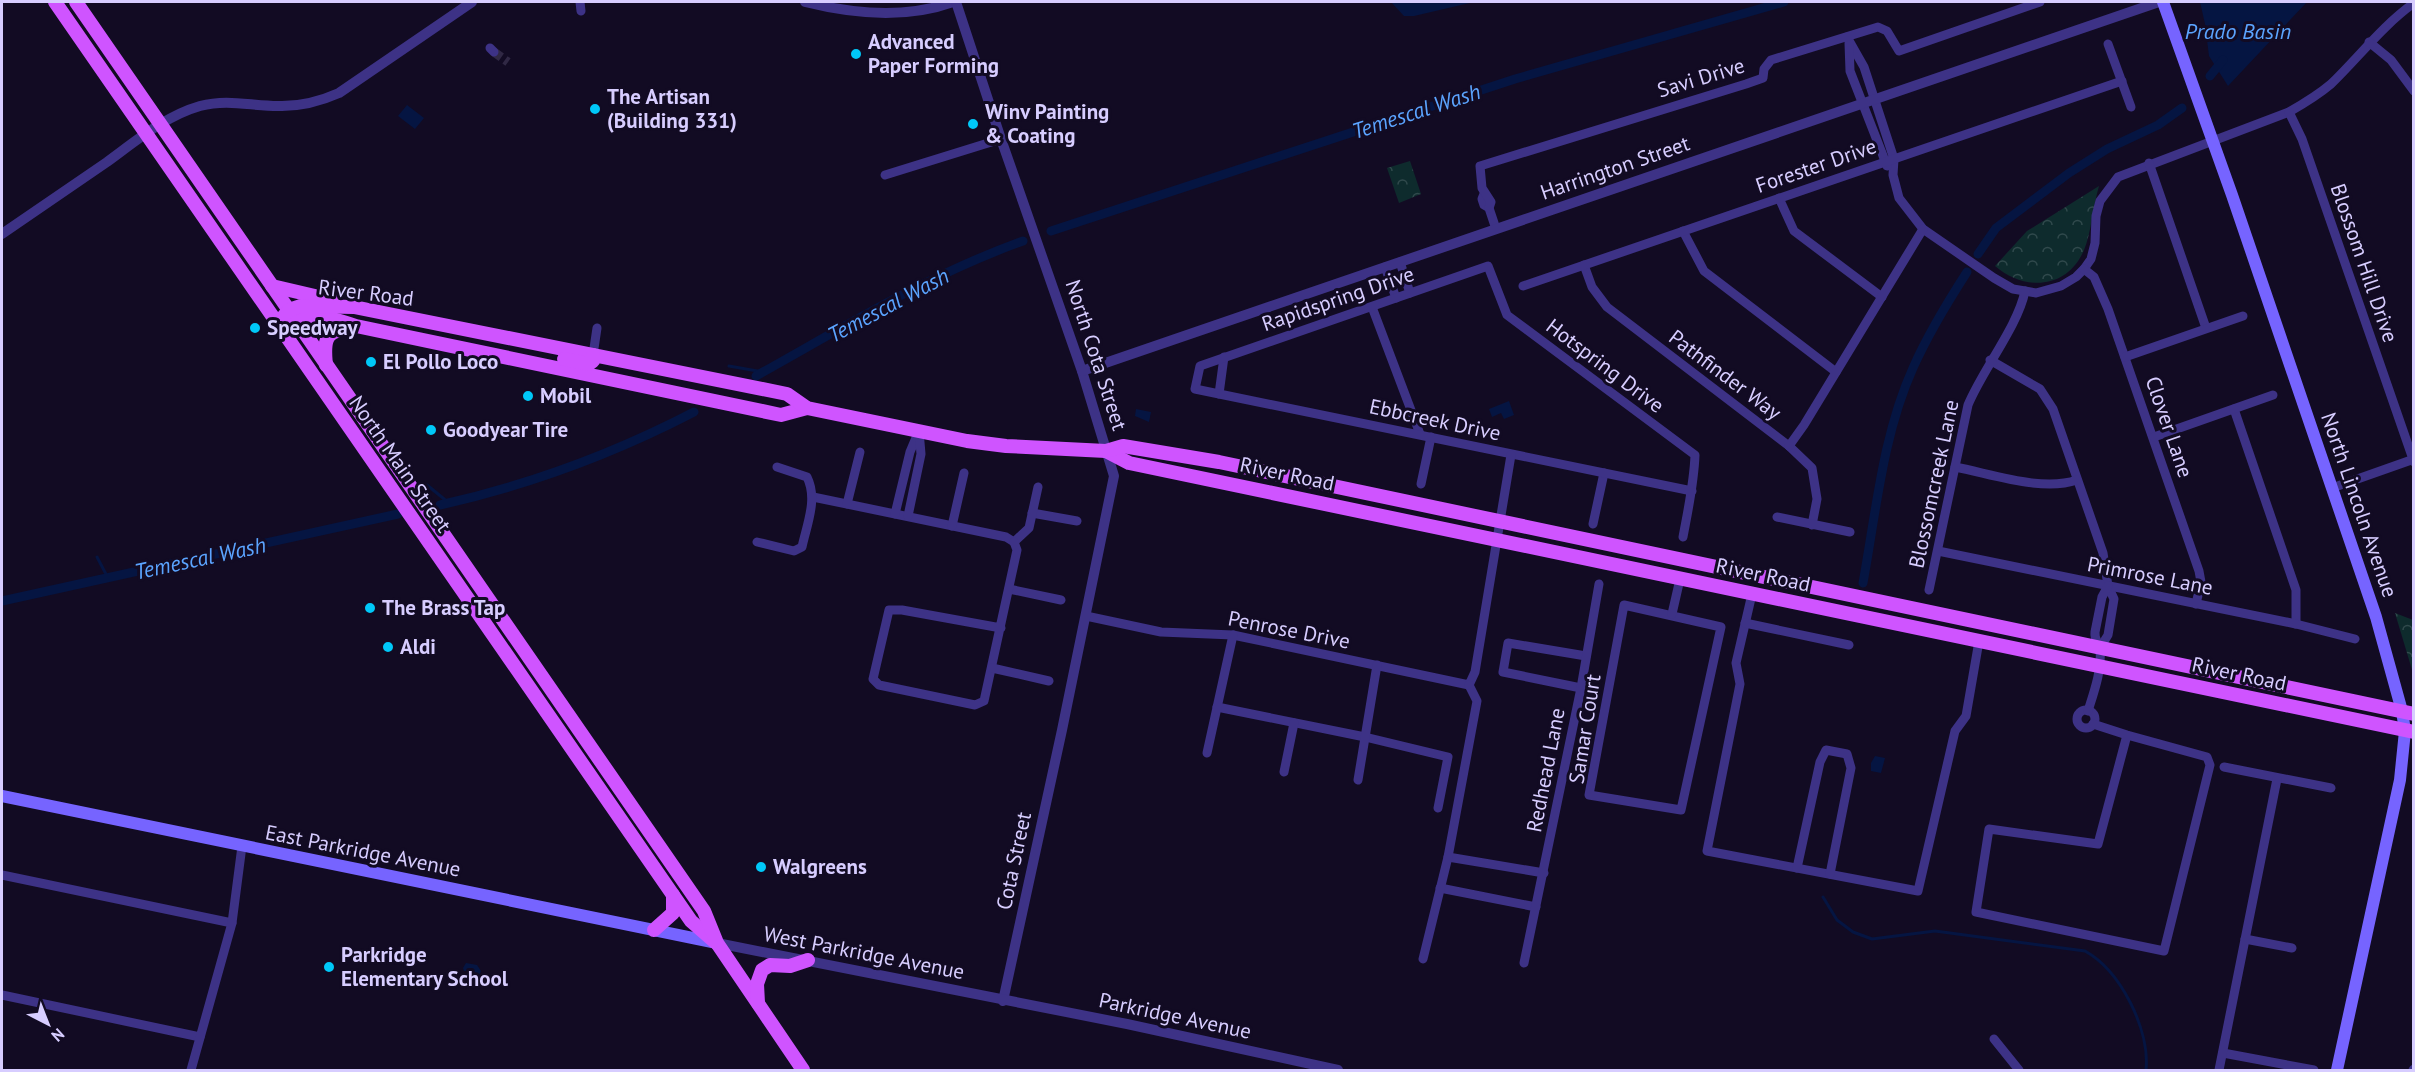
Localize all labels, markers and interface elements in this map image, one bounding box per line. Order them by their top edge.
water label: Prado Basin [2185,17,2291,45]
place label: Advanced Paper Forming [868,28,999,79]
marker: Advanced Paper Forming [849,47,863,61]
street label: Savi Drive [1654,51,1748,104]
water label: Temescal Wash [1348,77,1484,145]
place label: The Artisan (Building 331) [607,83,737,134]
place label: Winv Painting & Coating [985,98,1109,149]
marker: The Artisan (Building 331) [588,102,602,116]
marker: Winv Painting & Coating [966,117,980,131]
street label: Harrington Street [1537,129,1693,206]
street label: Forester Drive [1752,132,1880,199]
street label: Blossom Hill Drive [2325,180,2404,346]
street label: Rapidspring Drive [1258,260,1418,337]
water label: Temescal Wash [822,261,954,349]
street label: River Road [317,273,415,312]
street label: North Cota Street [1059,276,1134,434]
street label: Hotspring Drive [1541,312,1670,419]
place label: Speedway [267,314,359,341]
marker: Speedway [248,321,262,335]
street label: Pathfinder Way [1664,324,1787,426]
place label: El Pollo Loco [383,348,498,375]
marker: El Pollo Loco [364,355,378,369]
street label: Clover Lane [2140,373,2199,481]
place label: Mobil [540,382,592,409]
marker: Mobil [521,389,535,403]
street label: North Main Street [343,390,458,537]
street label: Ebbcreek Drive [1367,392,1503,447]
street label: Blossomcreek Lane [1902,397,1965,571]
street label: North Lincoln Avenue [2315,409,2404,601]
place label: Goodyear Tire [443,416,568,443]
marker: Goodyear Tire [424,423,438,437]
street label: River Road [1237,450,1337,497]
water label: Temescal Wash [132,530,268,586]
street label: Primrose Lane [2085,550,2215,601]
street label: River Road [1713,551,1813,598]
place label: The Brass Tap [382,594,505,621]
marker: The Brass Tap [363,601,377,615]
street label: Penrose Drive [1226,604,1352,655]
place label: Aldi [400,633,436,660]
marker: Aldi [381,640,395,654]
street label: River Road [2189,650,2289,697]
street label: Samar Court [1563,672,1606,786]
street label: Redhead Lane [1520,706,1571,834]
street label: Cota Street [990,810,1037,912]
street label: East Parkridge Avenue [263,818,463,883]
place label: Walgreens [773,853,867,880]
marker: Walgreens [754,860,768,874]
street label: West Parkridge Avenue [761,920,967,985]
place label: Parkridge Elementary School [341,941,509,992]
marker: Parkridge Elementary School [322,960,336,974]
street label: Parkridge Avenue [1096,986,1254,1045]
north arrow [18,994,78,1054]
text: N [47,1024,69,1046]

